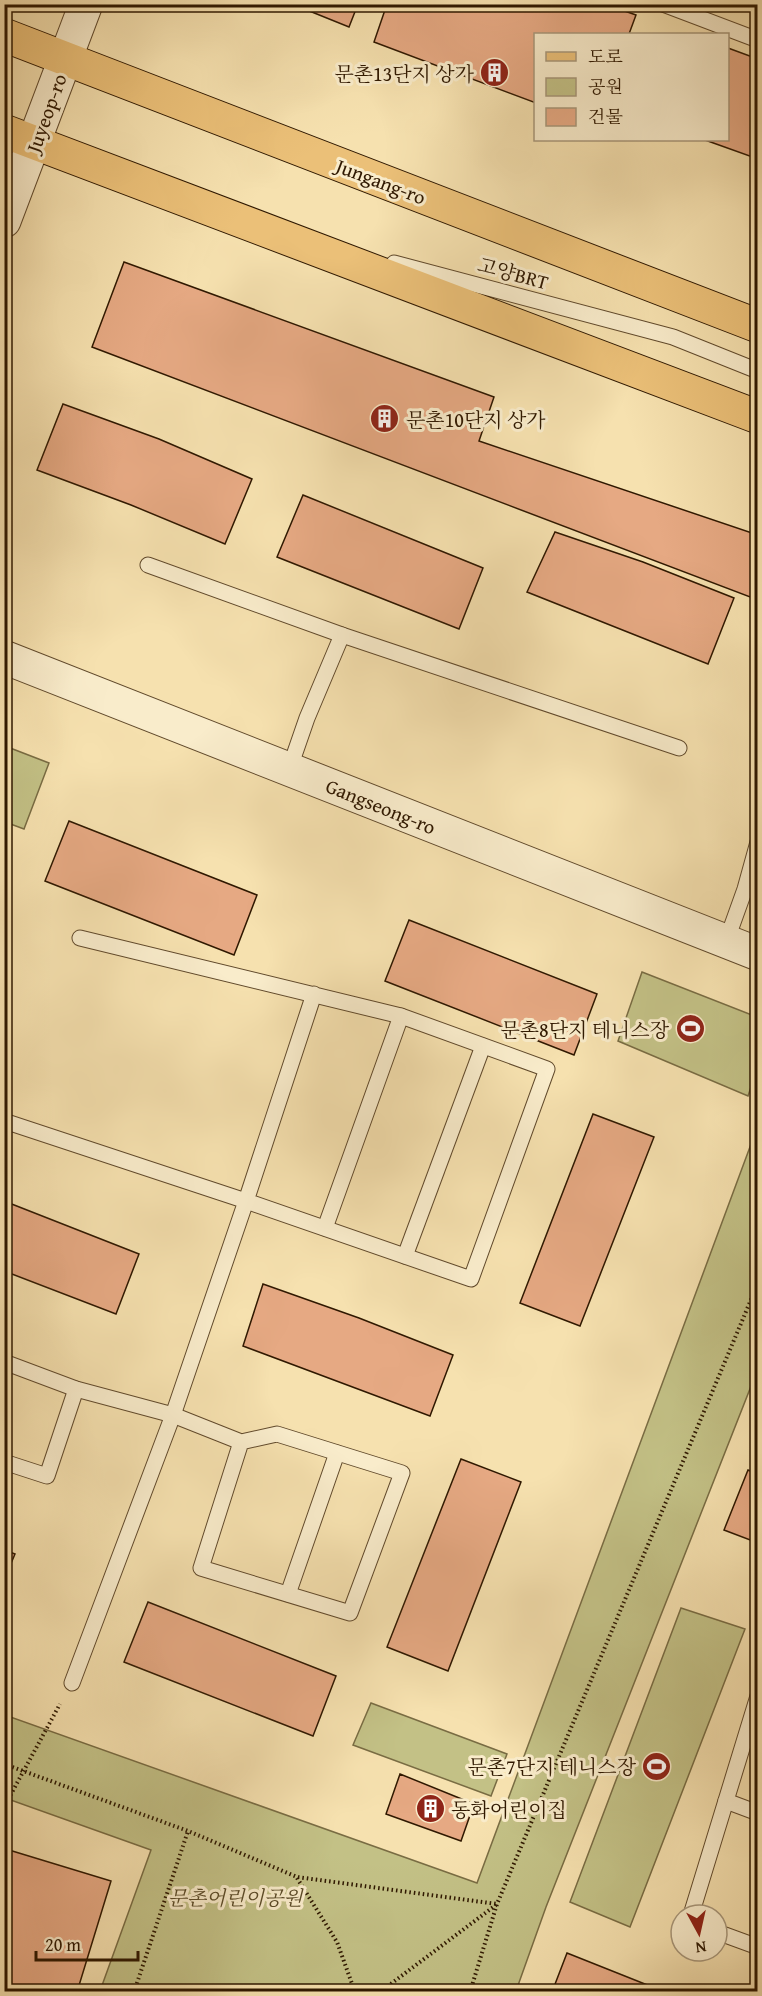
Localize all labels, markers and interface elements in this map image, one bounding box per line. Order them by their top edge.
legend [534,33,729,141]
text: 도로 [588,43,623,70]
building icon: 문촌13단지 상가 [479,57,511,89]
place label: 문촌13단지 상가 [334,59,475,88]
street label: Juyeop-ro [17,69,74,159]
text: 공원 [588,73,623,100]
text: 건물 [588,103,623,130]
street label: Jungang-ro [329,150,430,211]
street label: 고양BRT [474,250,552,296]
building icon: 문촌10단지 상가 [369,403,401,435]
place label: 문촌10단지 상가 [406,405,546,434]
street label: Gangseong-ro [322,771,440,841]
sports icon: 문촌8단지 테니스장 [674,1013,706,1045]
place label: 문촌8단지 테니스장 [500,1015,670,1044]
sports icon: 문촌7단지 테니스장 [641,1750,673,1782]
place label: 문촌7단지 테니스장 [467,1752,637,1781]
building icon: 동화어린이집 [414,1793,446,1825]
place label: 동화어린이집 [451,1795,567,1824]
park label: 문촌어린이공원 [167,1883,304,1912]
north arrow [669,1903,729,1963]
scale bar [36,1924,138,1962]
text: 20 m [45,1931,81,1958]
text: N [694,1935,708,1961]

